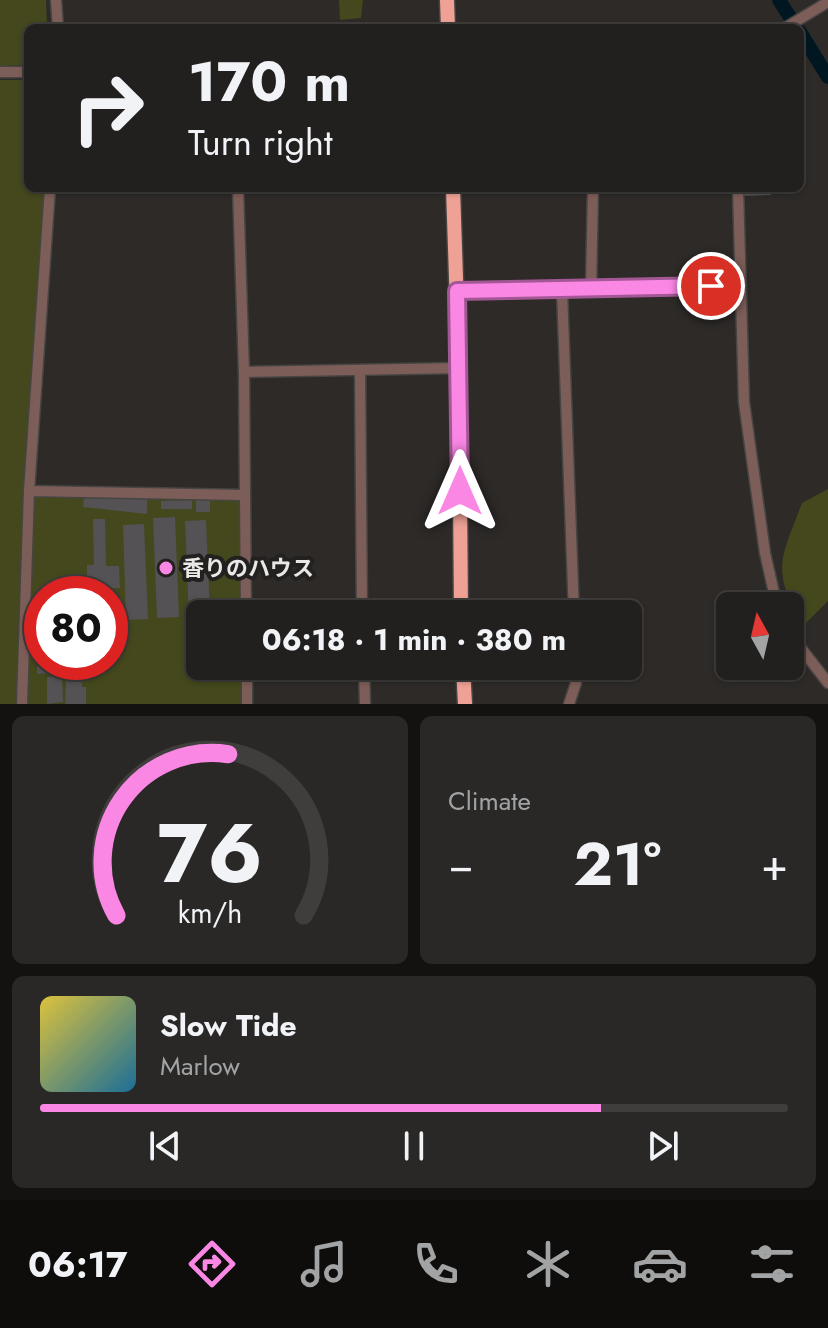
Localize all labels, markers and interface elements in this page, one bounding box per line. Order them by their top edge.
text: 170 m [188,41,350,122]
icon: right [56,56,160,160]
text: Turn right [188,116,333,168]
pin [677,252,745,320]
icon: arrive [689,264,733,308]
position arrow [418,449,502,533]
place label: 香りのハウス [182,552,314,584]
marker: 香りのハウス [157,559,175,577]
speed limit sign: 80 [24,576,128,680]
north arrow [716,592,804,680]
map controls [716,592,804,680]
text: 06:18 · 1 min · 380 m [262,618,566,661]
text: Climate [448,782,531,820]
text: 76 [157,793,263,913]
text: 21° [574,821,661,908]
text: − [448,833,474,897]
text: + [761,833,788,897]
text: km/h [178,892,242,934]
text: Slow Tide [160,1004,297,1047]
text: Marlow [160,1047,240,1085]
icon: previous [143,1124,187,1168]
icon: pause [392,1124,436,1168]
icon: next [641,1124,685,1168]
icon: directions [184,1236,240,1292]
icon: music [296,1236,352,1292]
icon: phone [408,1236,464,1292]
icon: climate [520,1236,576,1292]
icon: car [632,1236,688,1292]
icon: filters [744,1236,800,1292]
text: 06:17 [28,1238,128,1290]

